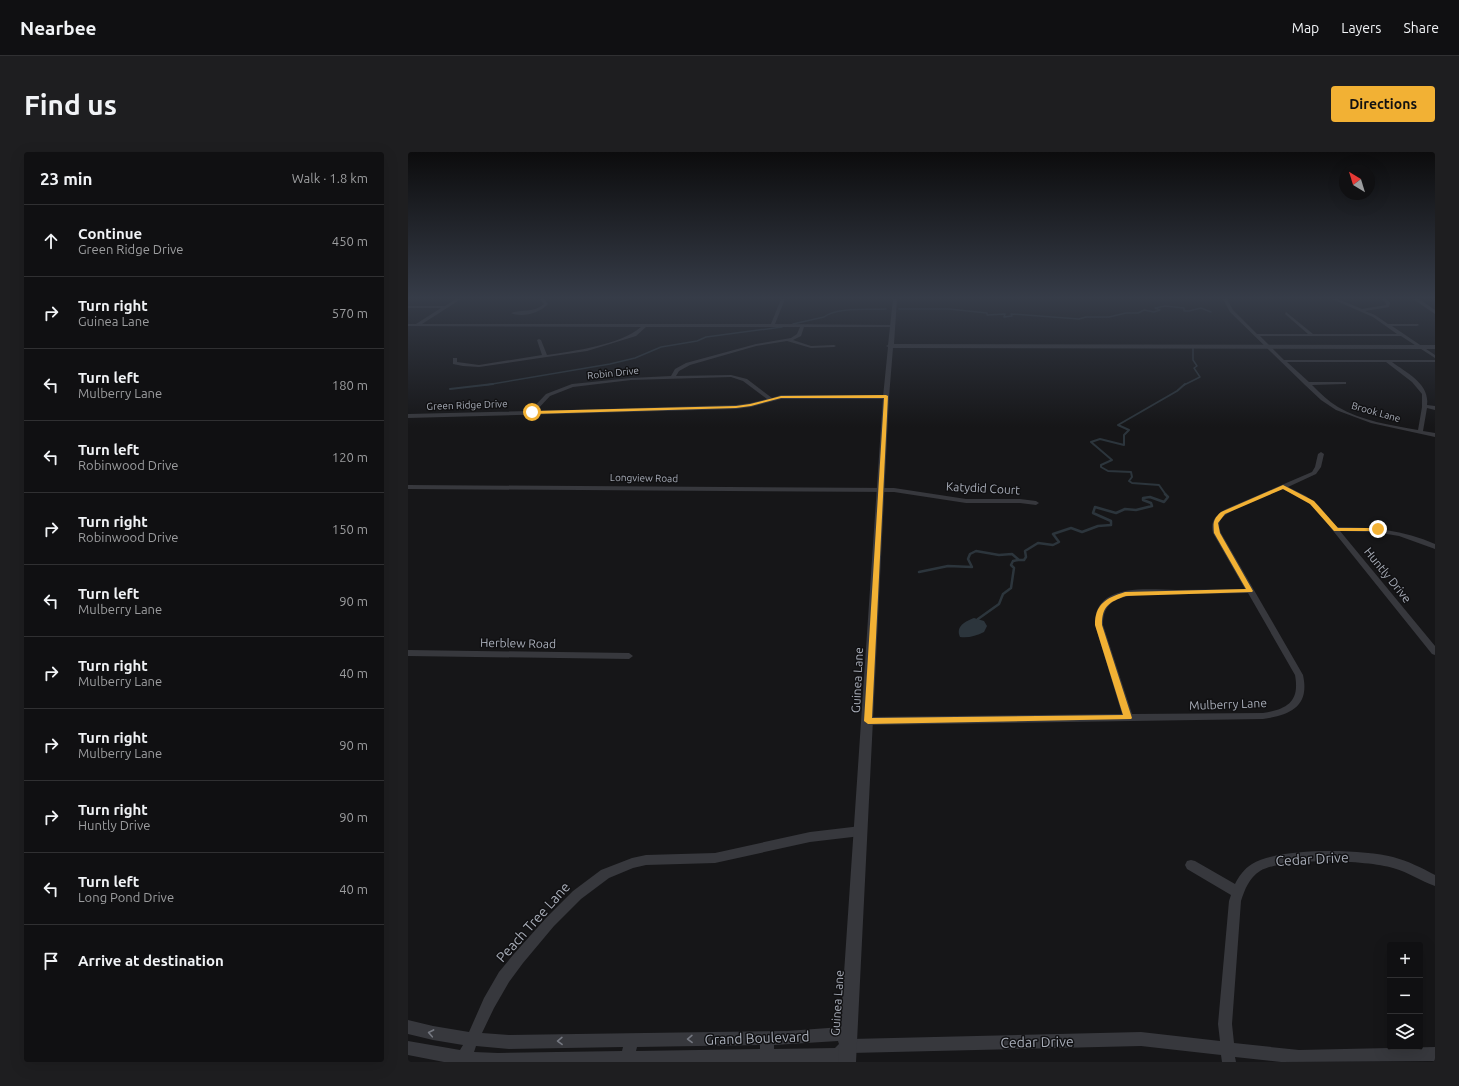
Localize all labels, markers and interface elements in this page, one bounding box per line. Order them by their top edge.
text: Nearbee [20,17,97,39]
text: Map [1292,20,1319,36]
text: Layers [1341,20,1381,36]
text: Share [1403,20,1439,36]
button: Directions [1331,86,1435,122]
text: Find us [24,89,117,120]
north arrow [1339,164,1375,200]
text: 23 min [40,169,93,188]
text: Walk · 1.8 km [292,171,368,185]
text: Continue [78,225,142,242]
icon: ahead [40,230,62,252]
text: 450 m [332,234,368,248]
text: Green Ridge Drive [78,242,184,256]
text: Turn right [78,297,148,314]
icon: right [40,302,62,324]
text: 570 m [332,306,368,320]
text: Guinea Lane [78,314,149,328]
street label: Robin Drive [587,365,639,381]
text: Turn left [78,369,139,386]
icon: left [40,374,62,396]
text: 180 m [332,378,368,392]
text: Mulberry Lane [78,386,162,400]
street label: Green Ridge Drive [426,398,508,412]
street label: Brook Lane [1350,400,1402,424]
route start [523,403,541,421]
text: Turn left [78,441,139,458]
icon: left [40,446,62,468]
text: 120 m [332,450,368,464]
text: Robinwood Drive [78,458,178,472]
street label: Longview Road [610,472,678,484]
street label: Katydid Court [946,480,1021,496]
text: Turn right [78,513,148,530]
icon: right [40,518,62,540]
route end [1369,520,1387,538]
text: 150 m [332,522,368,536]
text: Robinwood Drive [78,530,178,544]
street label: Huntly Drive [1362,545,1414,605]
text: Turn left [78,585,139,602]
icon: left [40,590,62,612]
text: 90 m [339,594,368,608]
text: Mulberry Lane [78,602,162,616]
street label: Herblew Road [480,636,556,650]
street label: Guinea Lane [849,647,865,713]
text: Turn right [78,657,148,674]
icon: right [40,662,62,684]
text: 40 m [339,666,368,680]
text: Mulberry Lane [78,674,162,688]
street label: Mulberry Lane [1189,696,1267,712]
text: Turn right [78,729,148,746]
icon: right [40,734,62,756]
text: 90 m [339,738,368,752]
text: Mulberry Lane [78,746,162,760]
text: Turn right [78,801,148,818]
icon: right [40,806,62,828]
text: 90 m [339,810,368,824]
text: Huntly Drive [78,818,150,832]
street label: Cedar Drive [1275,849,1349,869]
text: Turn left [78,873,139,890]
icon: left [40,878,62,900]
street label: Peach Tree Lane [493,879,573,965]
text: 40 m [339,882,368,896]
text: Long Pond Drive [78,890,174,904]
map controls [1387,942,1423,1050]
button: + [1387,942,1423,978]
icon: arrive [40,950,62,972]
text: Arrive at destination [78,952,224,969]
street label: Guinea Lane [828,970,846,1036]
button: − [1387,978,1423,1014]
button: layers [1387,1014,1423,1050]
street label: Grand Boulevard [704,1028,810,1048]
one-way arrow [428,1029,434,1038]
street label: Cedar Drive [1000,1033,1074,1051]
one-way arrow [687,1035,693,1044]
one-way arrow [557,1037,563,1045]

